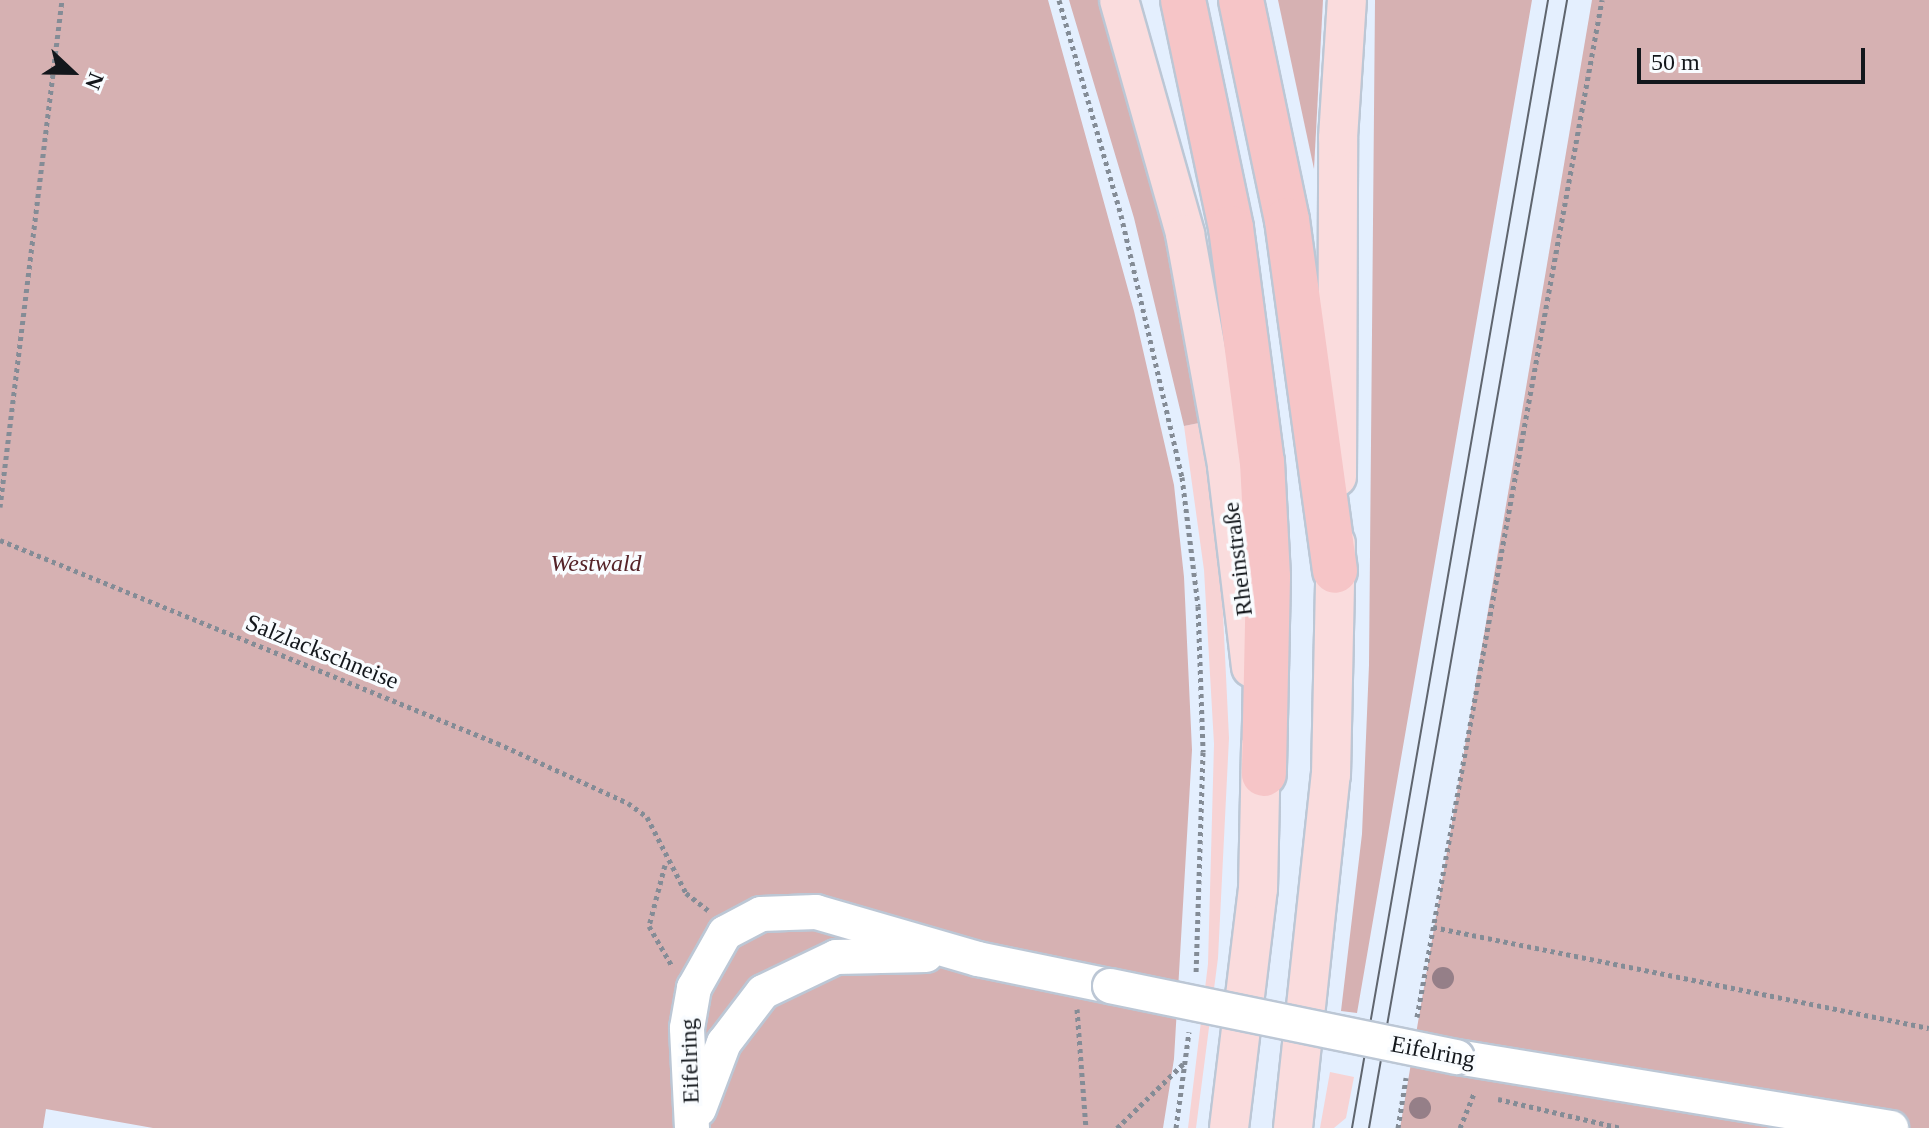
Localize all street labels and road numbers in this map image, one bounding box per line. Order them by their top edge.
street label: Rheinstraße [1217,500,1259,618]
street label: Salzlackschneise [241,608,403,696]
street label: Eifelring [674,1018,706,1104]
street label: Eifelring [1388,1030,1478,1074]

